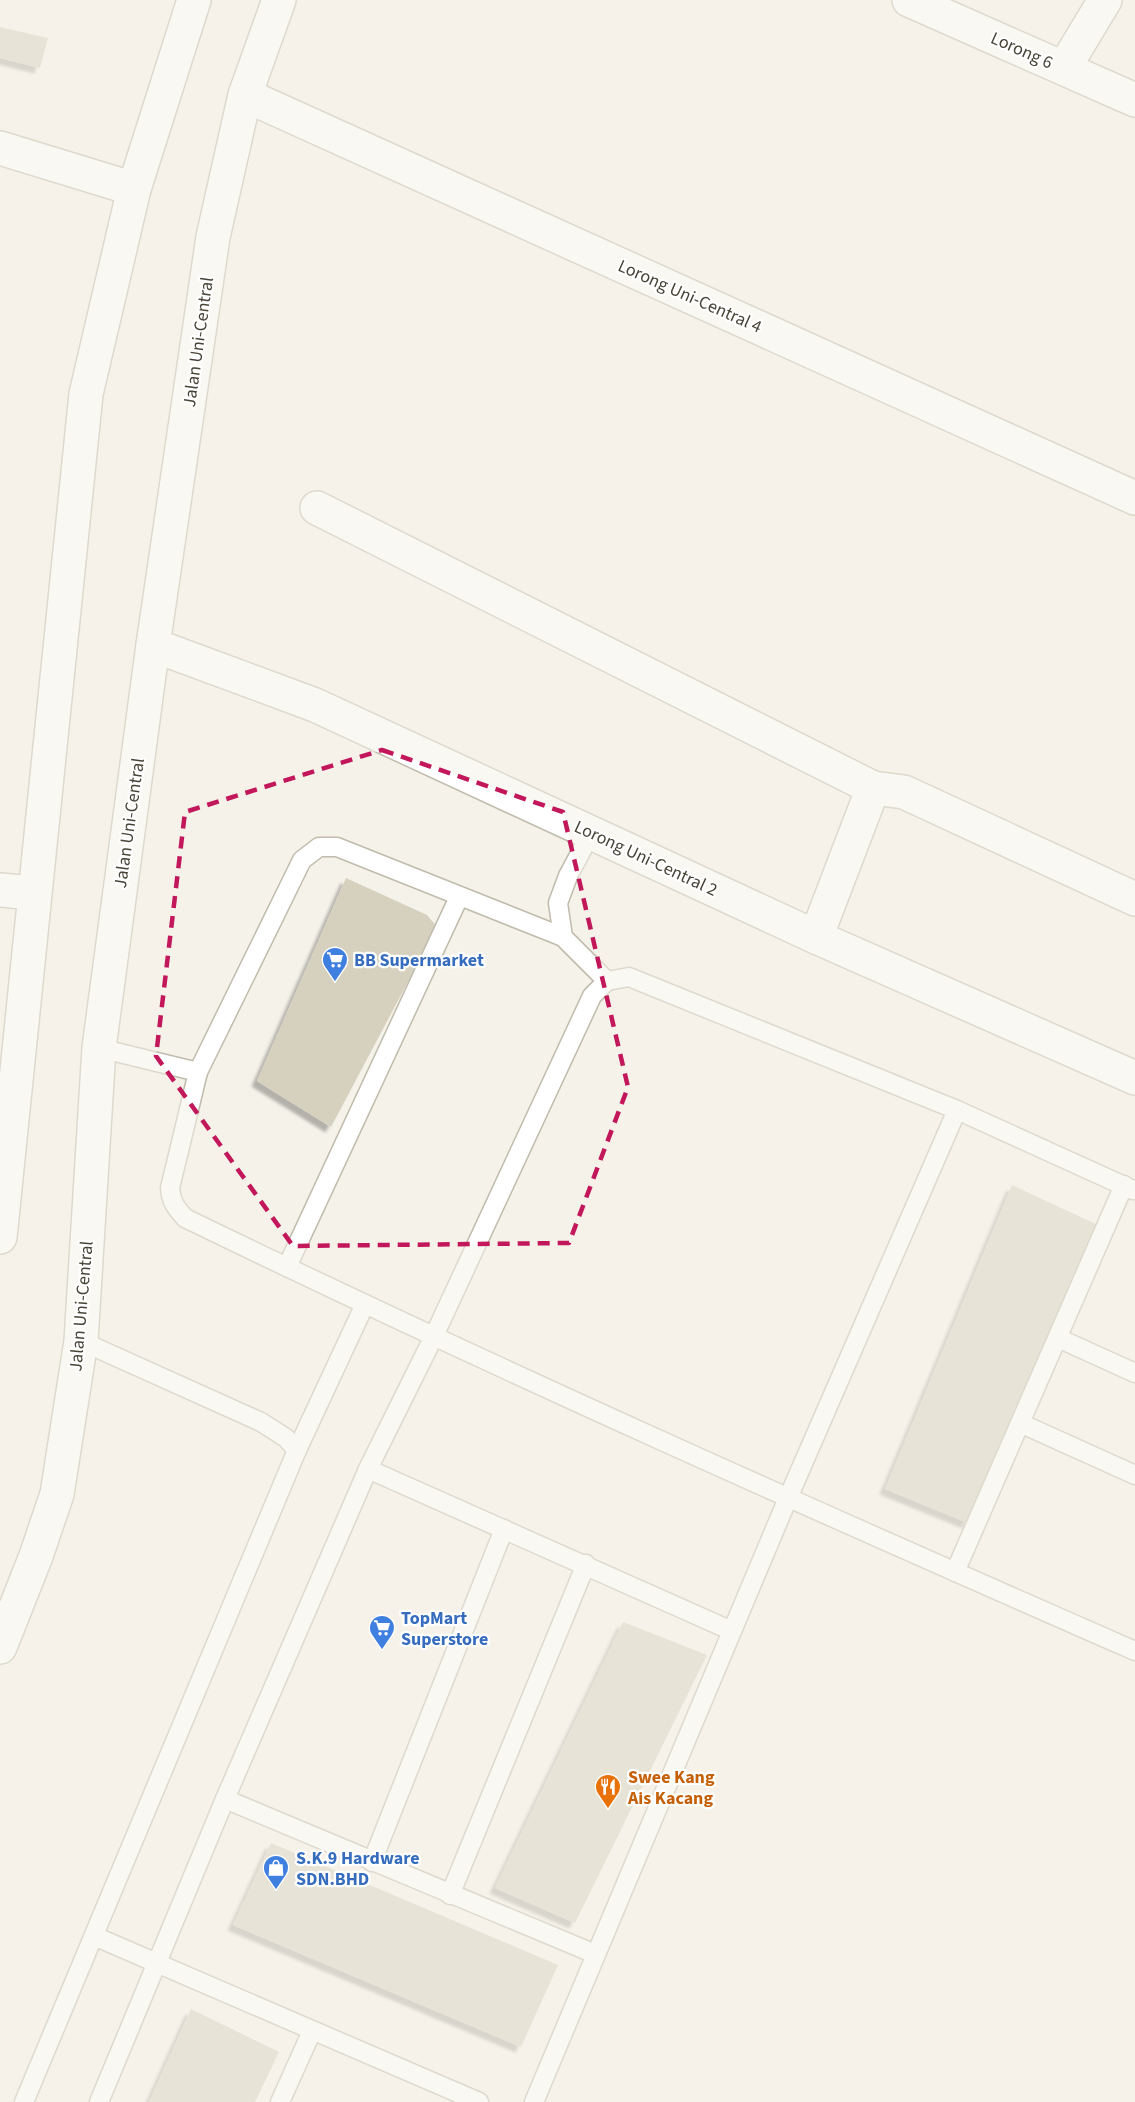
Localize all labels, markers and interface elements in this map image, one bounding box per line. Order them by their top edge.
street label: Lorong 6 [987,26,1057,75]
street label: Lorong Uni-Central 4 [614,253,766,339]
street label: Jalan Uni-Central [177,276,220,409]
street label: Jalan Uni-Central [108,757,151,890]
street label: Lorong Uni-Central 2 [570,814,721,903]
supermarket icon: BB Supermarket [320,945,350,983]
place label: BB Supermarket [354,948,484,973]
street label: Jalan Uni-Central [63,1240,100,1372]
place label: TopMart Superstore [401,1606,488,1652]
supermarket icon: TopMart Superstore [367,1613,397,1651]
place label: Swee Kang Ais Kacang [627,1765,715,1811]
restaurant icon: Swee Kang Ais Kacang [593,1772,623,1810]
place label: S.K.9 Hardware SDN.BHD [296,1846,419,1892]
shop icon: S.K.9 Hardware SDN.BHD [261,1853,291,1891]

